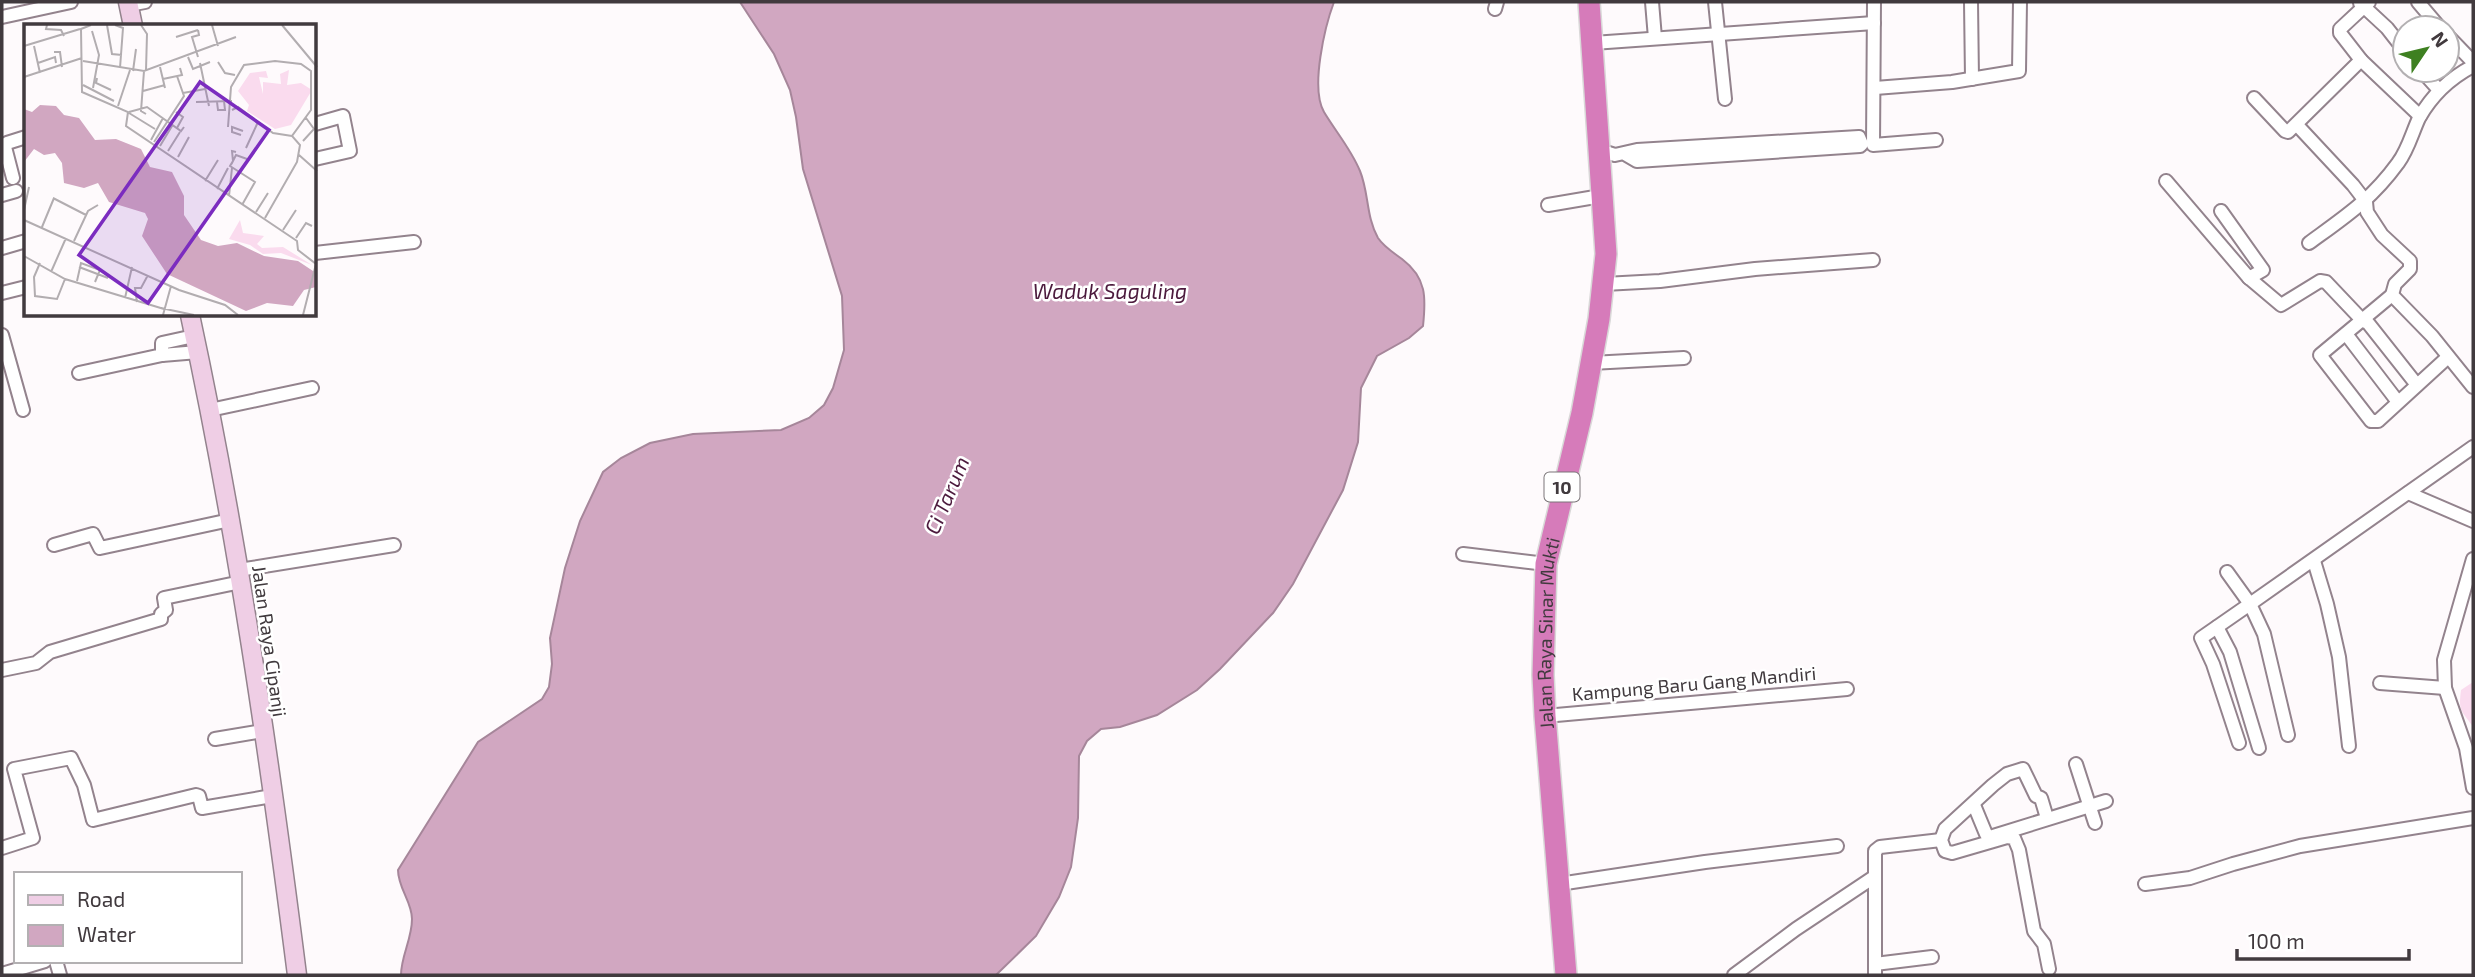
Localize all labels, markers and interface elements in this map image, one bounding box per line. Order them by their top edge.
north arrow [2391,14,2461,84]
inset map [24,24,317,317]
text: N [2427,27,2454,51]
water label: Waduk Saguling [1033,278,1187,303]
water label: Ci Tarum [919,453,973,537]
road number: 10 [1544,472,1580,502]
street label: Jalan Raya Sinar Mukti [1531,535,1564,730]
street label: Jalan Raya Cipanji [248,564,292,718]
street label: Kampung Baru Gang Mandiri [1571,661,1817,705]
legend [14,872,242,963]
text: Road [77,886,125,911]
scale bar [2237,918,2408,962]
text: Water [77,921,136,946]
text: 100 m [2248,928,2305,953]

